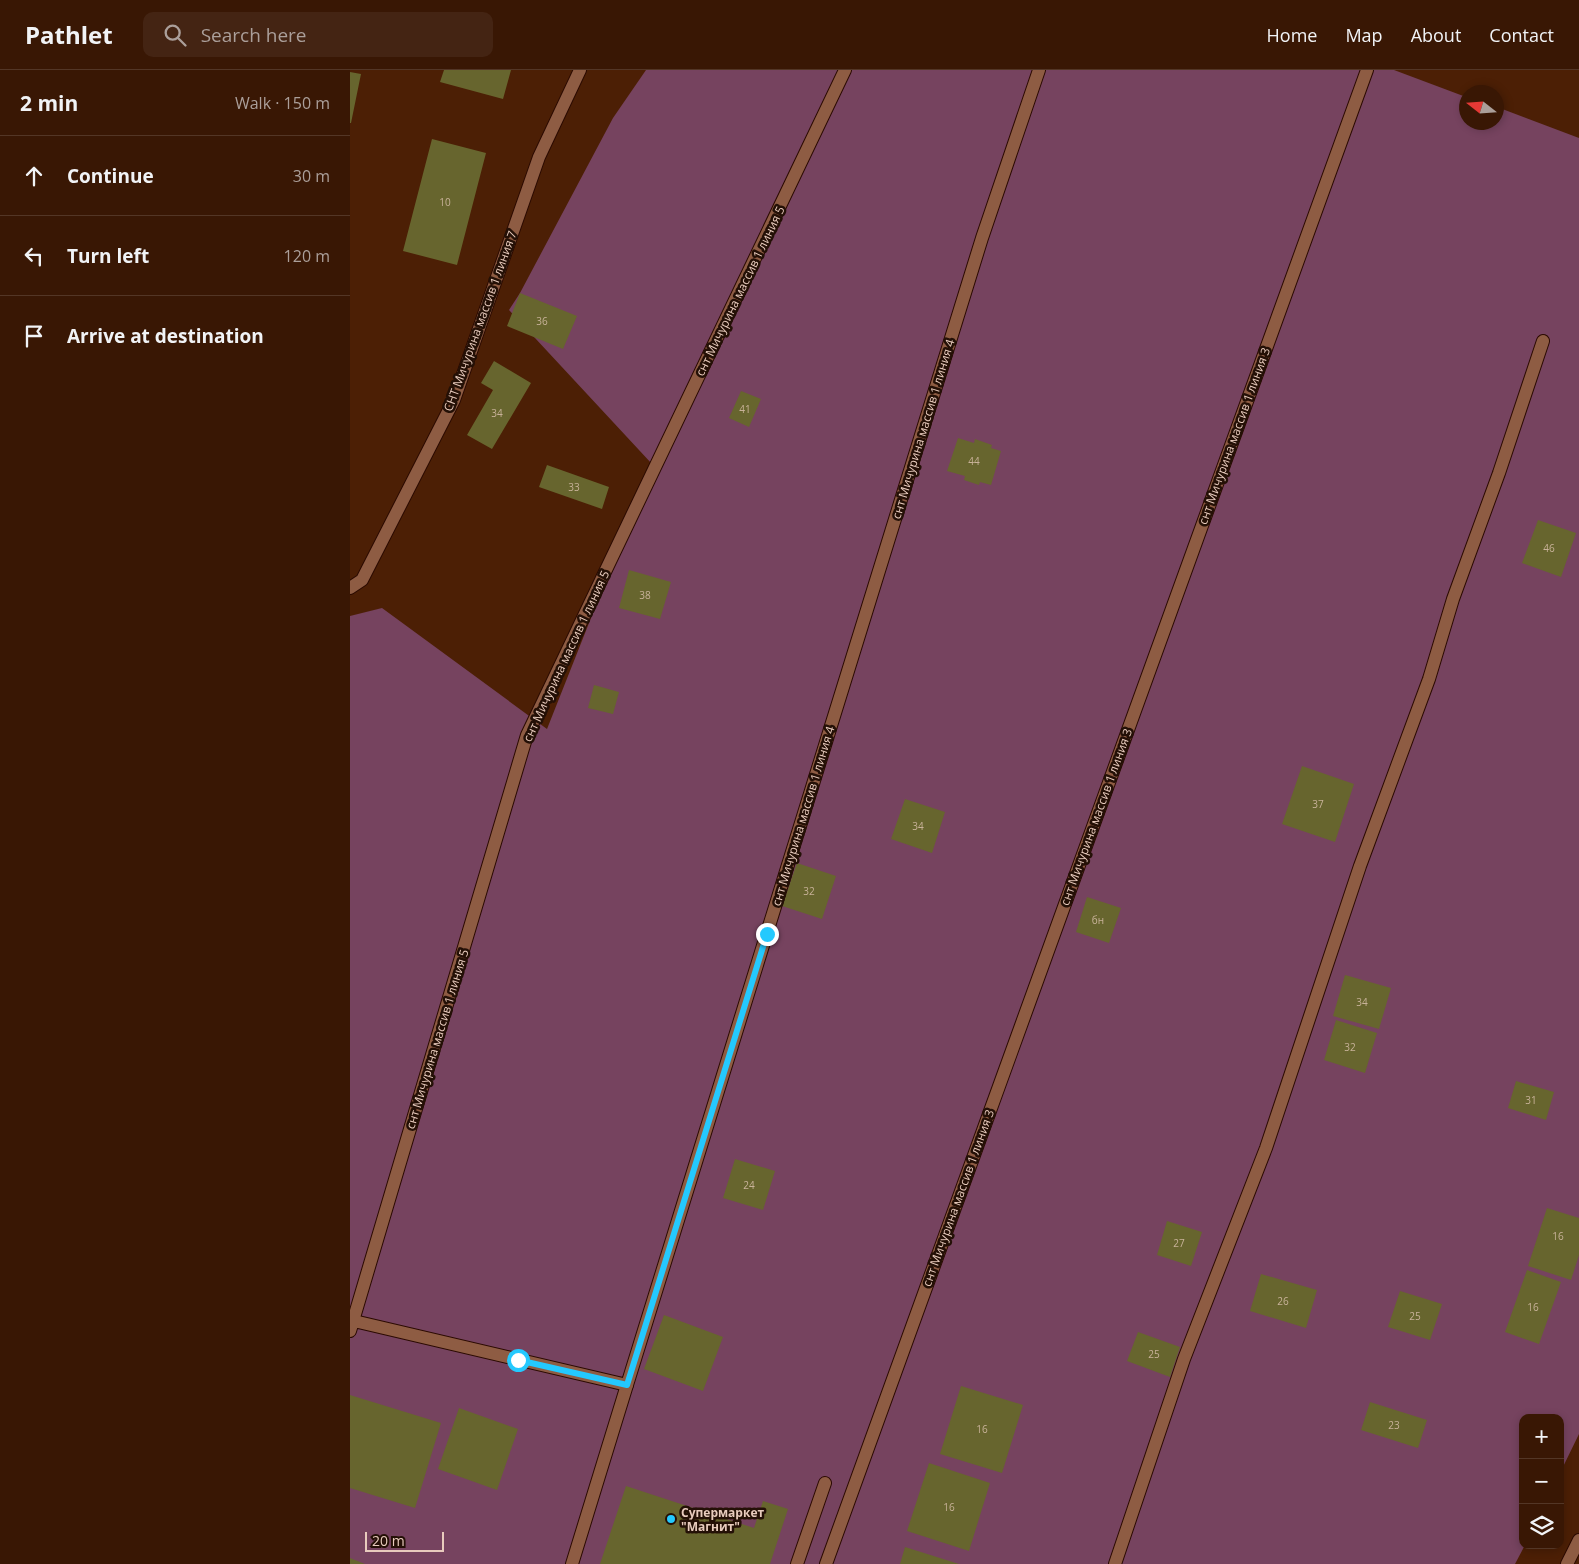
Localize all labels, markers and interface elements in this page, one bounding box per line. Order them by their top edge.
search box [143,12,493,57]
text: Pathlet [25,18,113,51]
icon: search [161,21,189,49]
text: Search here [201,22,307,48]
text: Home [1267,23,1317,47]
text: Map [1345,23,1383,47]
text: About [1411,23,1461,47]
text: Contact [1489,23,1554,47]
north arrow [1459,85,1504,130]
text: 2 min [20,89,78,117]
text: Walk · 150 m [235,92,330,114]
icon: ahead [20,162,48,190]
text: Continue [67,163,154,189]
text: 30 m [293,165,330,187]
house number: 10 [439,195,451,209]
street label: снт Мичурина массив 1 линия 5 [691,203,789,379]
street label: СНТ Мичурина массив 1 линия 7 [439,228,521,414]
icon: left [20,242,48,270]
text: Turn left [67,243,149,269]
text: 120 m [284,245,330,267]
house number: 36 [536,314,548,328]
icon: arrive [20,322,48,350]
text: Arrive at destination [67,323,264,349]
street label: снт Мичурина массив 1 линия 4 [888,337,959,521]
street label: снт Мичурина массив 1 линия 3 [1194,345,1274,527]
house number: 41 [739,402,751,416]
house number: 34 [491,406,503,420]
house number: 44 [968,454,980,468]
house number: 33 [568,480,580,494]
house number: 46 [1543,541,1555,555]
street label: снт Мичурина массив 1 линия 5 [519,568,613,744]
house number: 38 [639,588,651,602]
street label: снт Мичурина массив 1 линия 4 [768,724,839,908]
street label: снт Мичурина массив 1 линия 3 [1056,726,1136,908]
house number: 37 [1312,797,1324,811]
house number: 34 [912,819,924,833]
house number: 32 [803,884,815,898]
house number: бн [1092,913,1104,927]
route end [756,923,779,946]
street label: снт Мичурина массив 1 линия 5 [402,947,473,1131]
house number: 34 [1356,995,1368,1009]
house number: 32 [1344,1040,1356,1054]
house number: 31 [1525,1093,1537,1107]
street label: снт Мичурина массив 1 линия 3 [918,1107,998,1289]
house number: 24 [743,1178,755,1192]
house number: 16 [1552,1229,1564,1243]
house number: 27 [1173,1236,1185,1250]
house number: 26 [1277,1294,1289,1308]
house number: 16 [1527,1300,1539,1314]
house number: 25 [1409,1309,1421,1323]
house number: 25 [1148,1347,1160,1361]
route start [507,1349,530,1372]
map controls [1519,1414,1564,1549]
button: + [1519,1414,1564,1459]
house number: 23 [1388,1418,1400,1432]
house number: 16 [976,1422,988,1436]
button: − [1519,1459,1564,1504]
house number: 16 [943,1500,955,1514]
place label: Супермаркет "Магнит" [681,1504,764,1535]
button: layers [1519,1504,1564,1549]
marker: Супермаркет "Магнит" [665,1513,677,1525]
scale bar [365,1529,444,1552]
text: 20 m [372,1531,405,1550]

